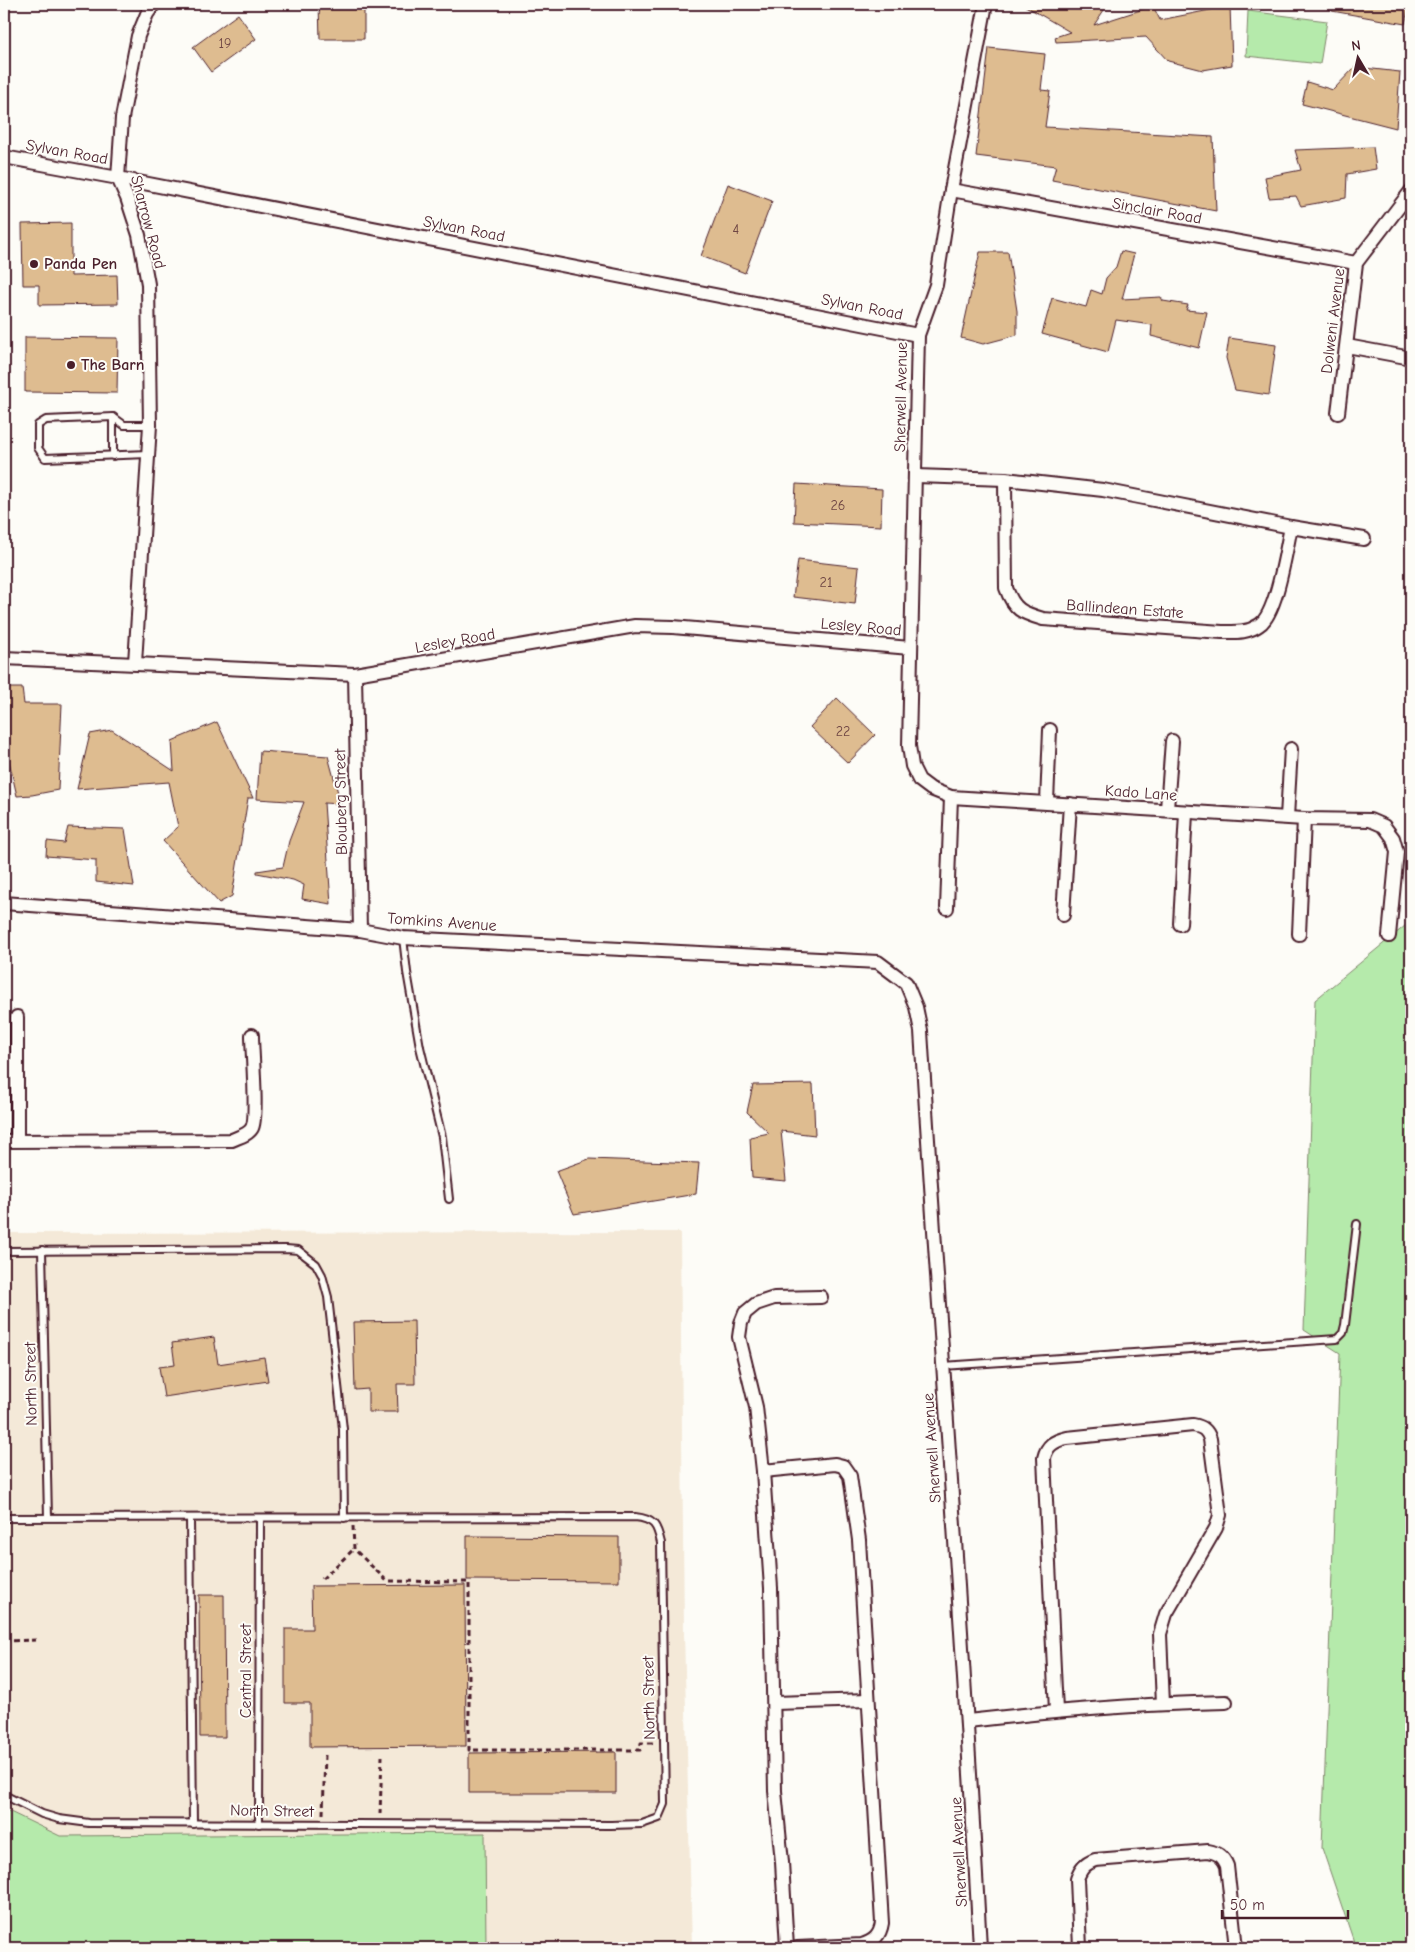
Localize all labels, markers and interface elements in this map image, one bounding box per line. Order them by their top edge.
north arrow [1332,32,1382,82]
house number: 19 [219,35,231,52]
text: N [1350,37,1362,55]
street label: Sylvan Road [25,136,109,168]
street label: Sharrow Road [127,173,169,271]
street label: Sinclair Road [1111,194,1203,228]
street label: Sylvan Road [422,212,506,246]
house number: 4 [733,221,740,238]
place label: Panda Pen [44,255,117,273]
marker: Panda Pen [28,258,40,270]
street label: Dolweni Avenue [1318,267,1348,375]
street label: Sylvan Road [820,290,904,324]
street label: Sherwell Avenue [891,342,911,452]
place label: The Barn [81,356,144,374]
marker: The Barn [65,359,77,371]
house number: 26 [831,497,845,514]
house number: 21 [820,574,832,591]
street label: Ballindean Estate [1066,596,1184,622]
street label: Lesley Road [820,615,902,639]
street label: Lesley Road [414,625,496,657]
house number: 22 [836,723,850,740]
street label: Blouberg Street [331,748,351,855]
street label: Kado Lane [1104,781,1178,805]
street label: Tomkins Avenue [387,909,497,935]
street label: North Street [21,1341,41,1426]
street label: Sherwell Avenue [919,1392,945,1504]
street label: Central Street [237,1623,255,1718]
street label: North Street [639,1655,659,1740]
street label: Sherwell Avenue [947,1797,971,1907]
street label: North Street [230,1801,315,1821]
scale bar [1222,1887,1349,1919]
text: 50 m [1230,1896,1265,1914]

